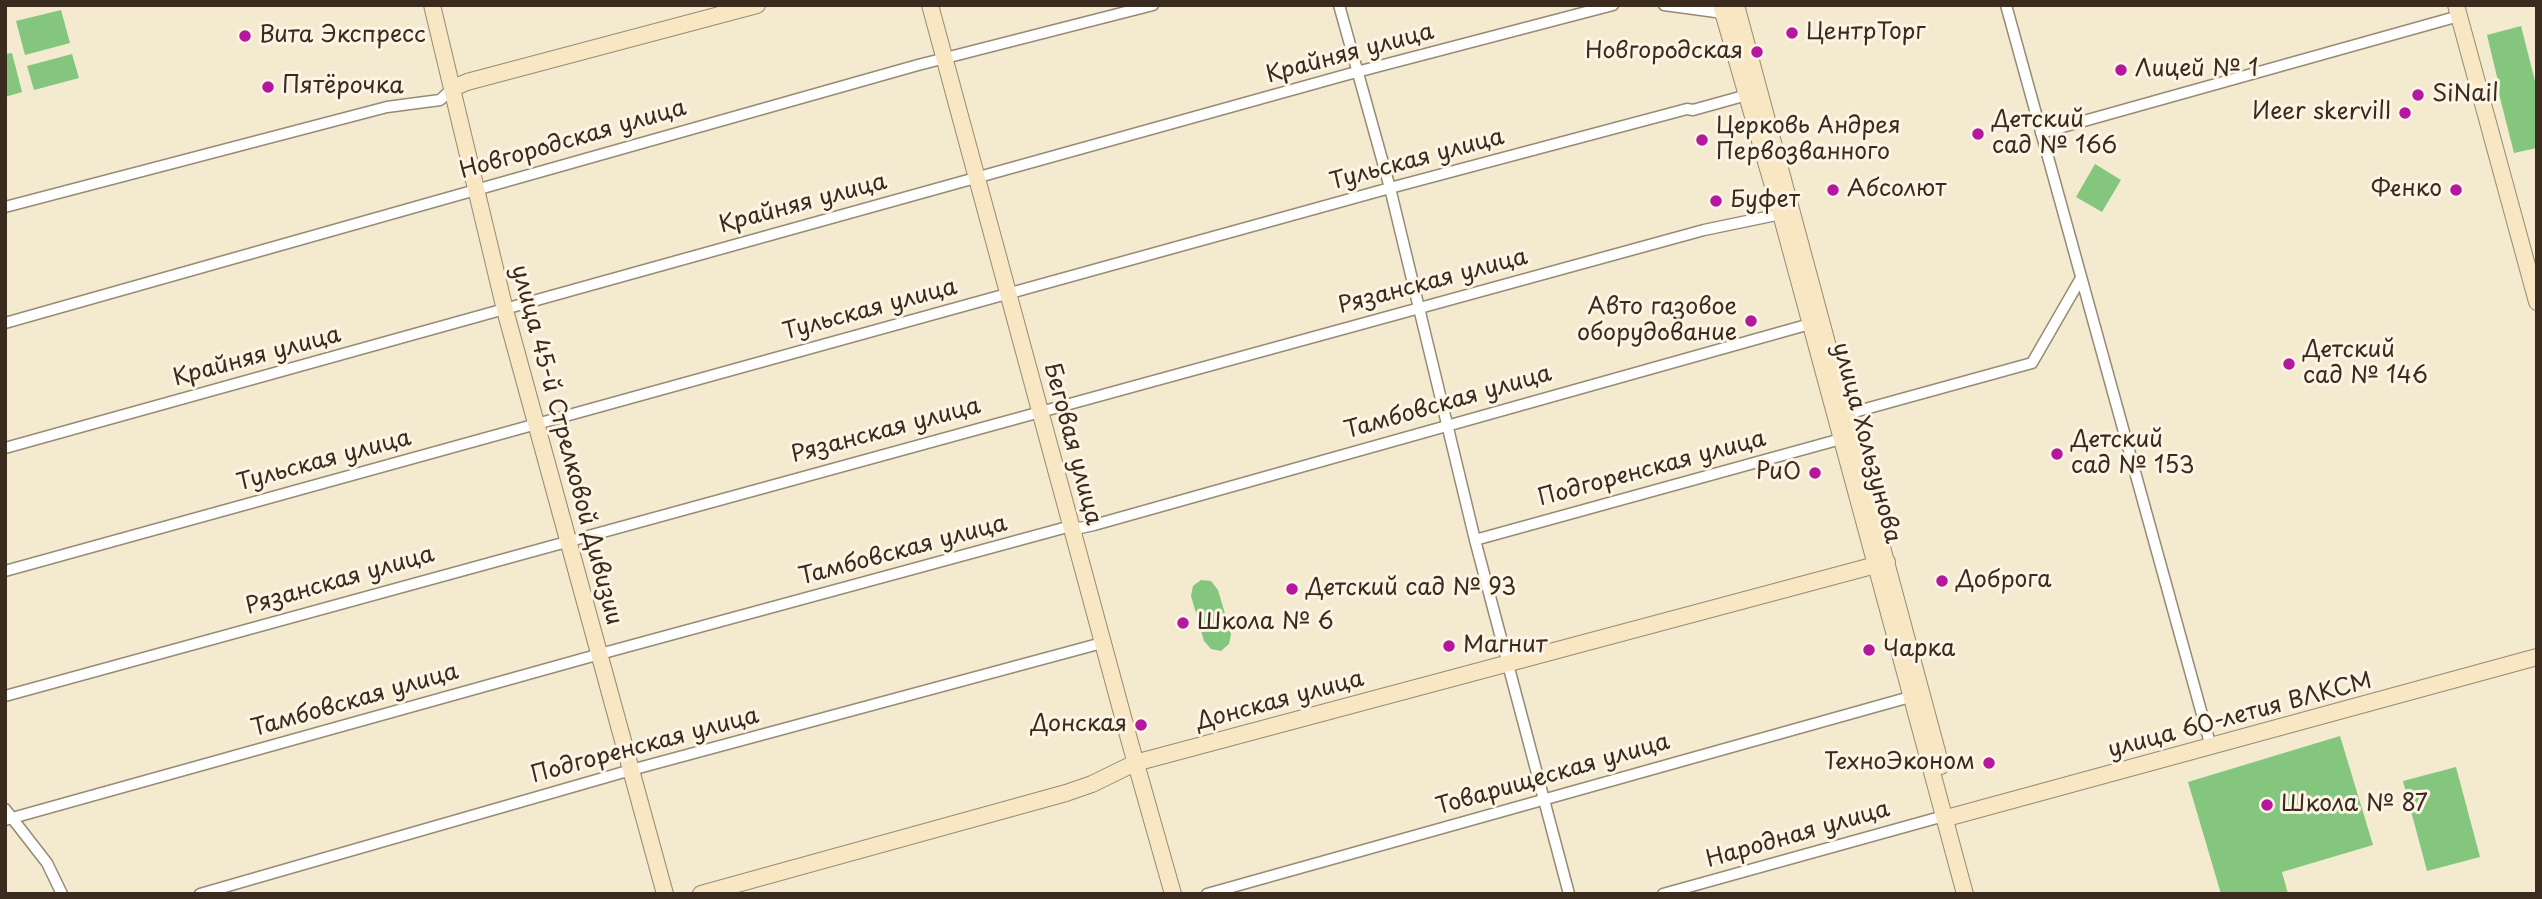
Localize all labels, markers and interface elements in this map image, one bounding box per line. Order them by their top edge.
street label: Крайняя улица [1263,18,1437,90]
place label: ЦентрТорг [1806,19,1926,47]
place label: Вита Экспресс [259,22,426,50]
marker: ЦентрТорг [1784,25,1800,41]
marker: Вита Экспресс [237,28,253,44]
place label: Новгородская [1585,38,1743,66]
marker: Новгородская [1749,44,1765,60]
place label: Лицей № 1 [2135,56,2259,84]
marker: Лицей № 1 [2113,62,2129,78]
place label: Пятёрочка [282,73,404,101]
marker: Пятёрочка [260,79,276,95]
place label: SiNail [2432,81,2499,109]
marker: SiNail [2410,87,2426,103]
street label: Новгородская улица [457,94,689,186]
place label: Иeer skervill [2252,99,2391,127]
marker: Иeer skervill [2397,105,2413,121]
place label: Детский сад № 166 [1992,107,2117,161]
place label: Церковь Андрея Первозванного [1716,113,1901,167]
street label: Тульская улица [1327,123,1507,197]
marker: Детский сад № 166 [1970,126,1986,142]
marker: Церковь Андрея Первозванного [1694,132,1710,148]
street label: Крайняя улица [716,168,890,240]
place label: Абсолют [1847,176,1946,204]
place label: Фенко [2371,176,2442,204]
marker: Абсолют [1825,182,1841,198]
marker: Фенко [2448,182,2464,198]
place label: Буфет [1730,187,1800,215]
marker: Буфет [1708,193,1724,209]
street label: Рязанская улица [1335,243,1531,321]
street label: улица 45-й Стрелковой Дивизии [505,262,627,628]
street label: Тульская улица [780,273,960,347]
place label: Авто газовое оборудование [1577,294,1737,348]
marker: Авто газовое оборудование [1743,313,1759,329]
street label: Крайняя улица [170,321,344,393]
place label: Детский сад № 146 [2303,337,2428,391]
street label: улица Хользунова [1826,340,1906,546]
marker: Детский сад № 146 [2281,356,2297,372]
street label: Беговая улица [1037,360,1107,528]
street label: Тамбовская улица [1341,360,1555,446]
street label: Рязанская улица [788,392,984,470]
street label: Тульская улица [234,424,414,498]
street label: Подгоренская улица [1535,425,1769,513]
place label: Детский сад № 153 [2071,427,2195,481]
marker: Детский сад № 153 [2049,446,2065,462]
place label: РиО [1756,459,1801,487]
marker: РиО [1807,465,1823,481]
street label: Тамбовская улица [796,510,1010,592]
street label: Рязанская улица [243,541,437,621]
place label: Доброга [1956,567,2052,595]
marker: Доброга [1934,573,1950,589]
place label: Детский сад № 93 [1306,575,1516,603]
marker: Детский сад № 93 [1284,581,1300,597]
place label: Школа № 6 [1197,609,1334,637]
marker: Школа № 6 [1175,615,1191,631]
place label: Магнит [1463,632,1547,660]
place label: Чарка [1883,636,1955,664]
marker: Магнит [1441,638,1457,654]
marker: Чарка [1861,642,1877,658]
street label: Тамбовская улица [248,658,462,744]
street label: Донская улица [1193,665,1367,737]
street label: улица 60-летия ВЛКСМ [2105,667,2375,765]
street label: Подгоренская улица [528,702,762,790]
place label: Донская [1031,711,1127,739]
marker: Донская [1133,717,1149,733]
street label: Товарищеская улица [1433,728,1673,822]
place label: ТехноЭконом [1824,749,1975,777]
marker: ТехноЭконом [1981,755,1997,771]
place label: Школа № 87 [2281,791,2428,819]
street label: Народная улица [1703,796,1893,874]
marker: Школа № 87 [2259,797,2275,813]

